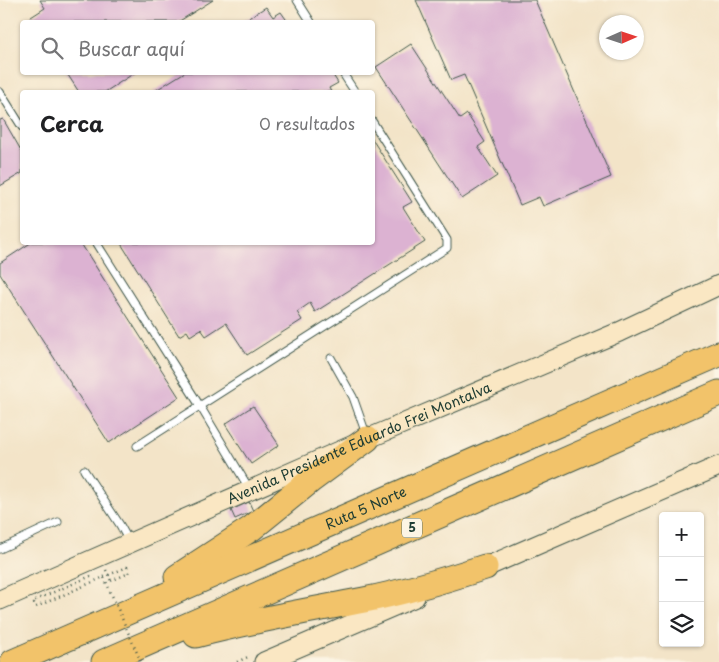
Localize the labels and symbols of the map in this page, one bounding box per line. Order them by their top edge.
north arrow [599,15,644,60]
street label: Avenida Presidente Eduardo Frei Montalva [224,376,495,509]
street label: Ruta 5 Norte [322,481,410,535]
road number: 5 [402,518,422,538]

